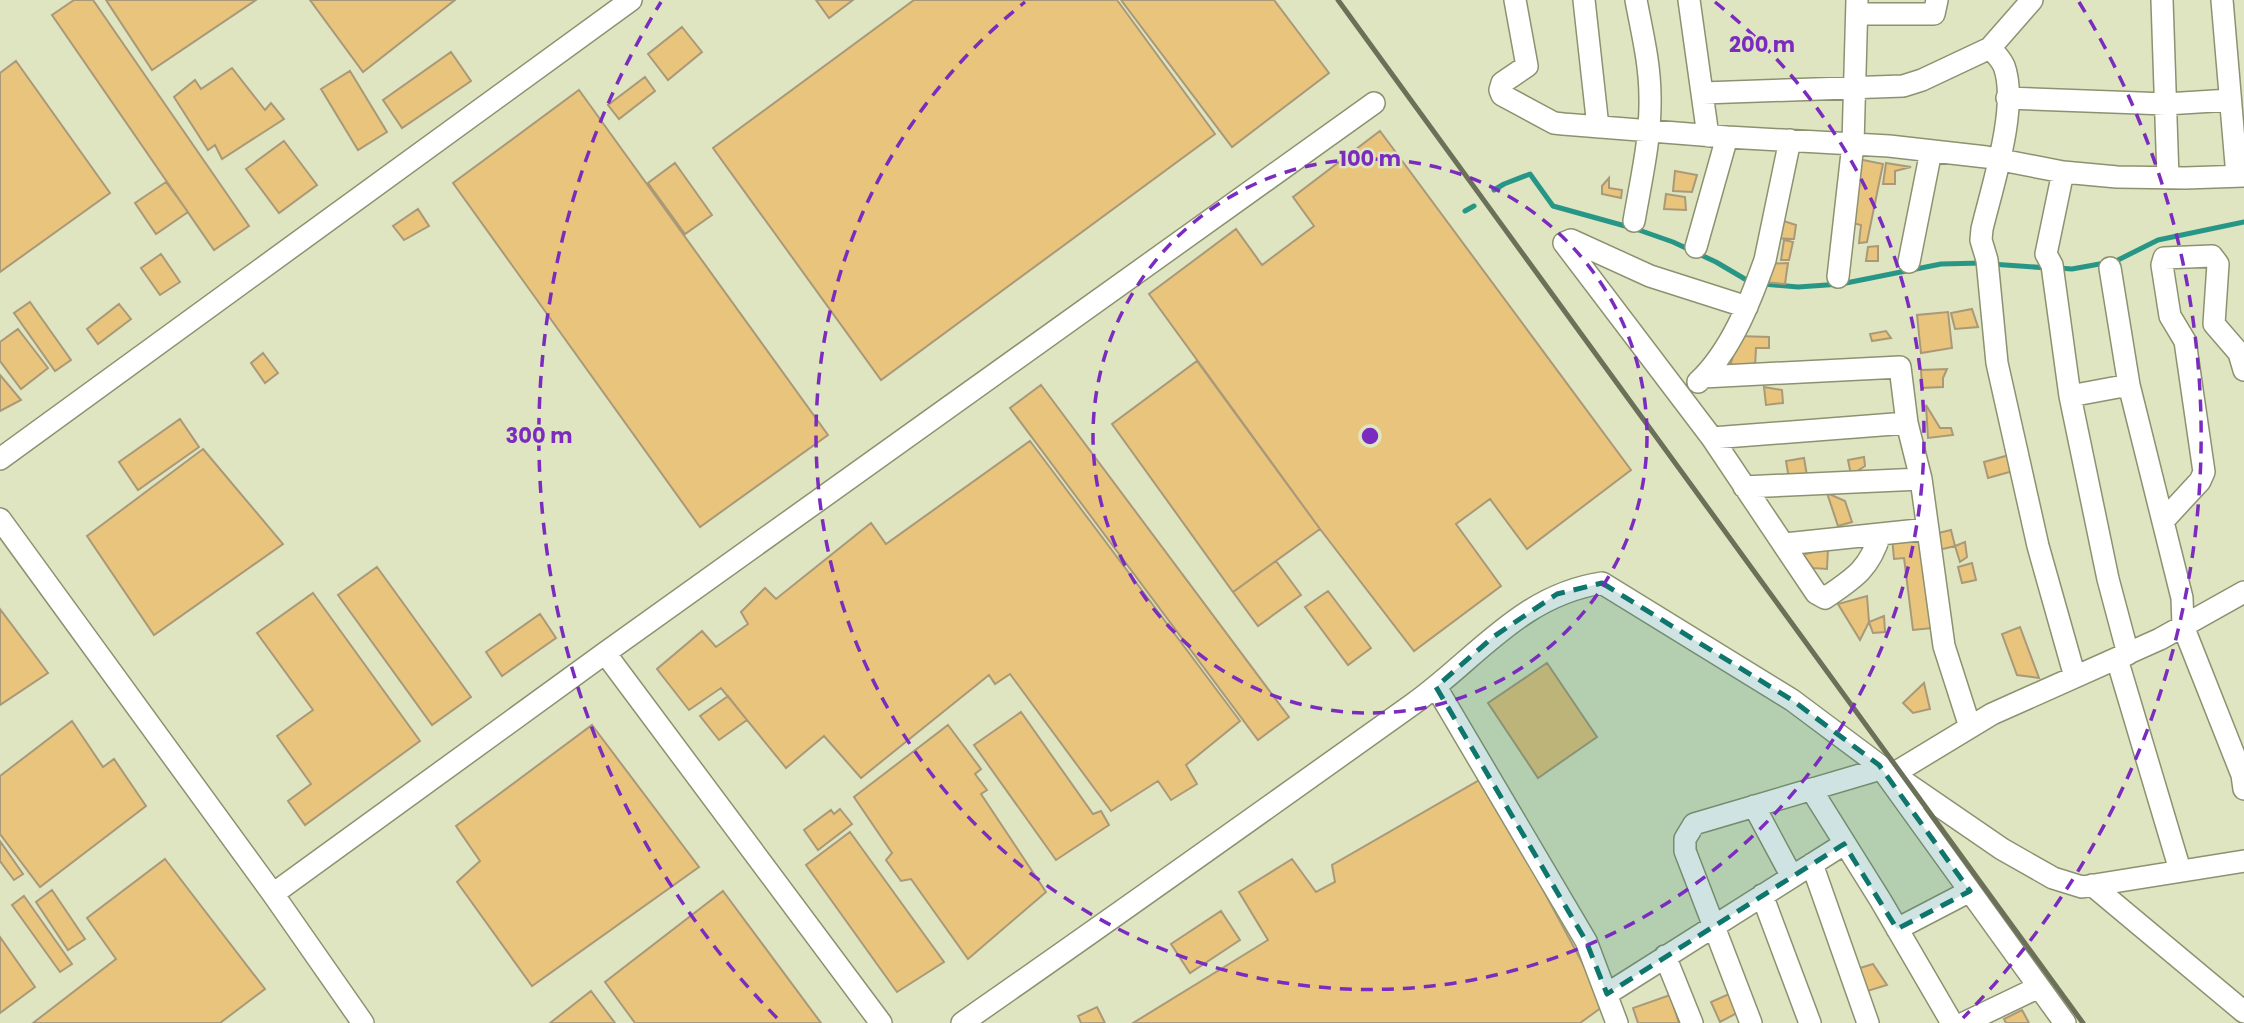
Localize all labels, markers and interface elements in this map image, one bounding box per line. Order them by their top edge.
text: 200 m [1729,30,1795,59]
text: 100 m [1339,144,1401,173]
text: 300 m [506,421,572,450]
centre of rings [1358,424,1382,448]

